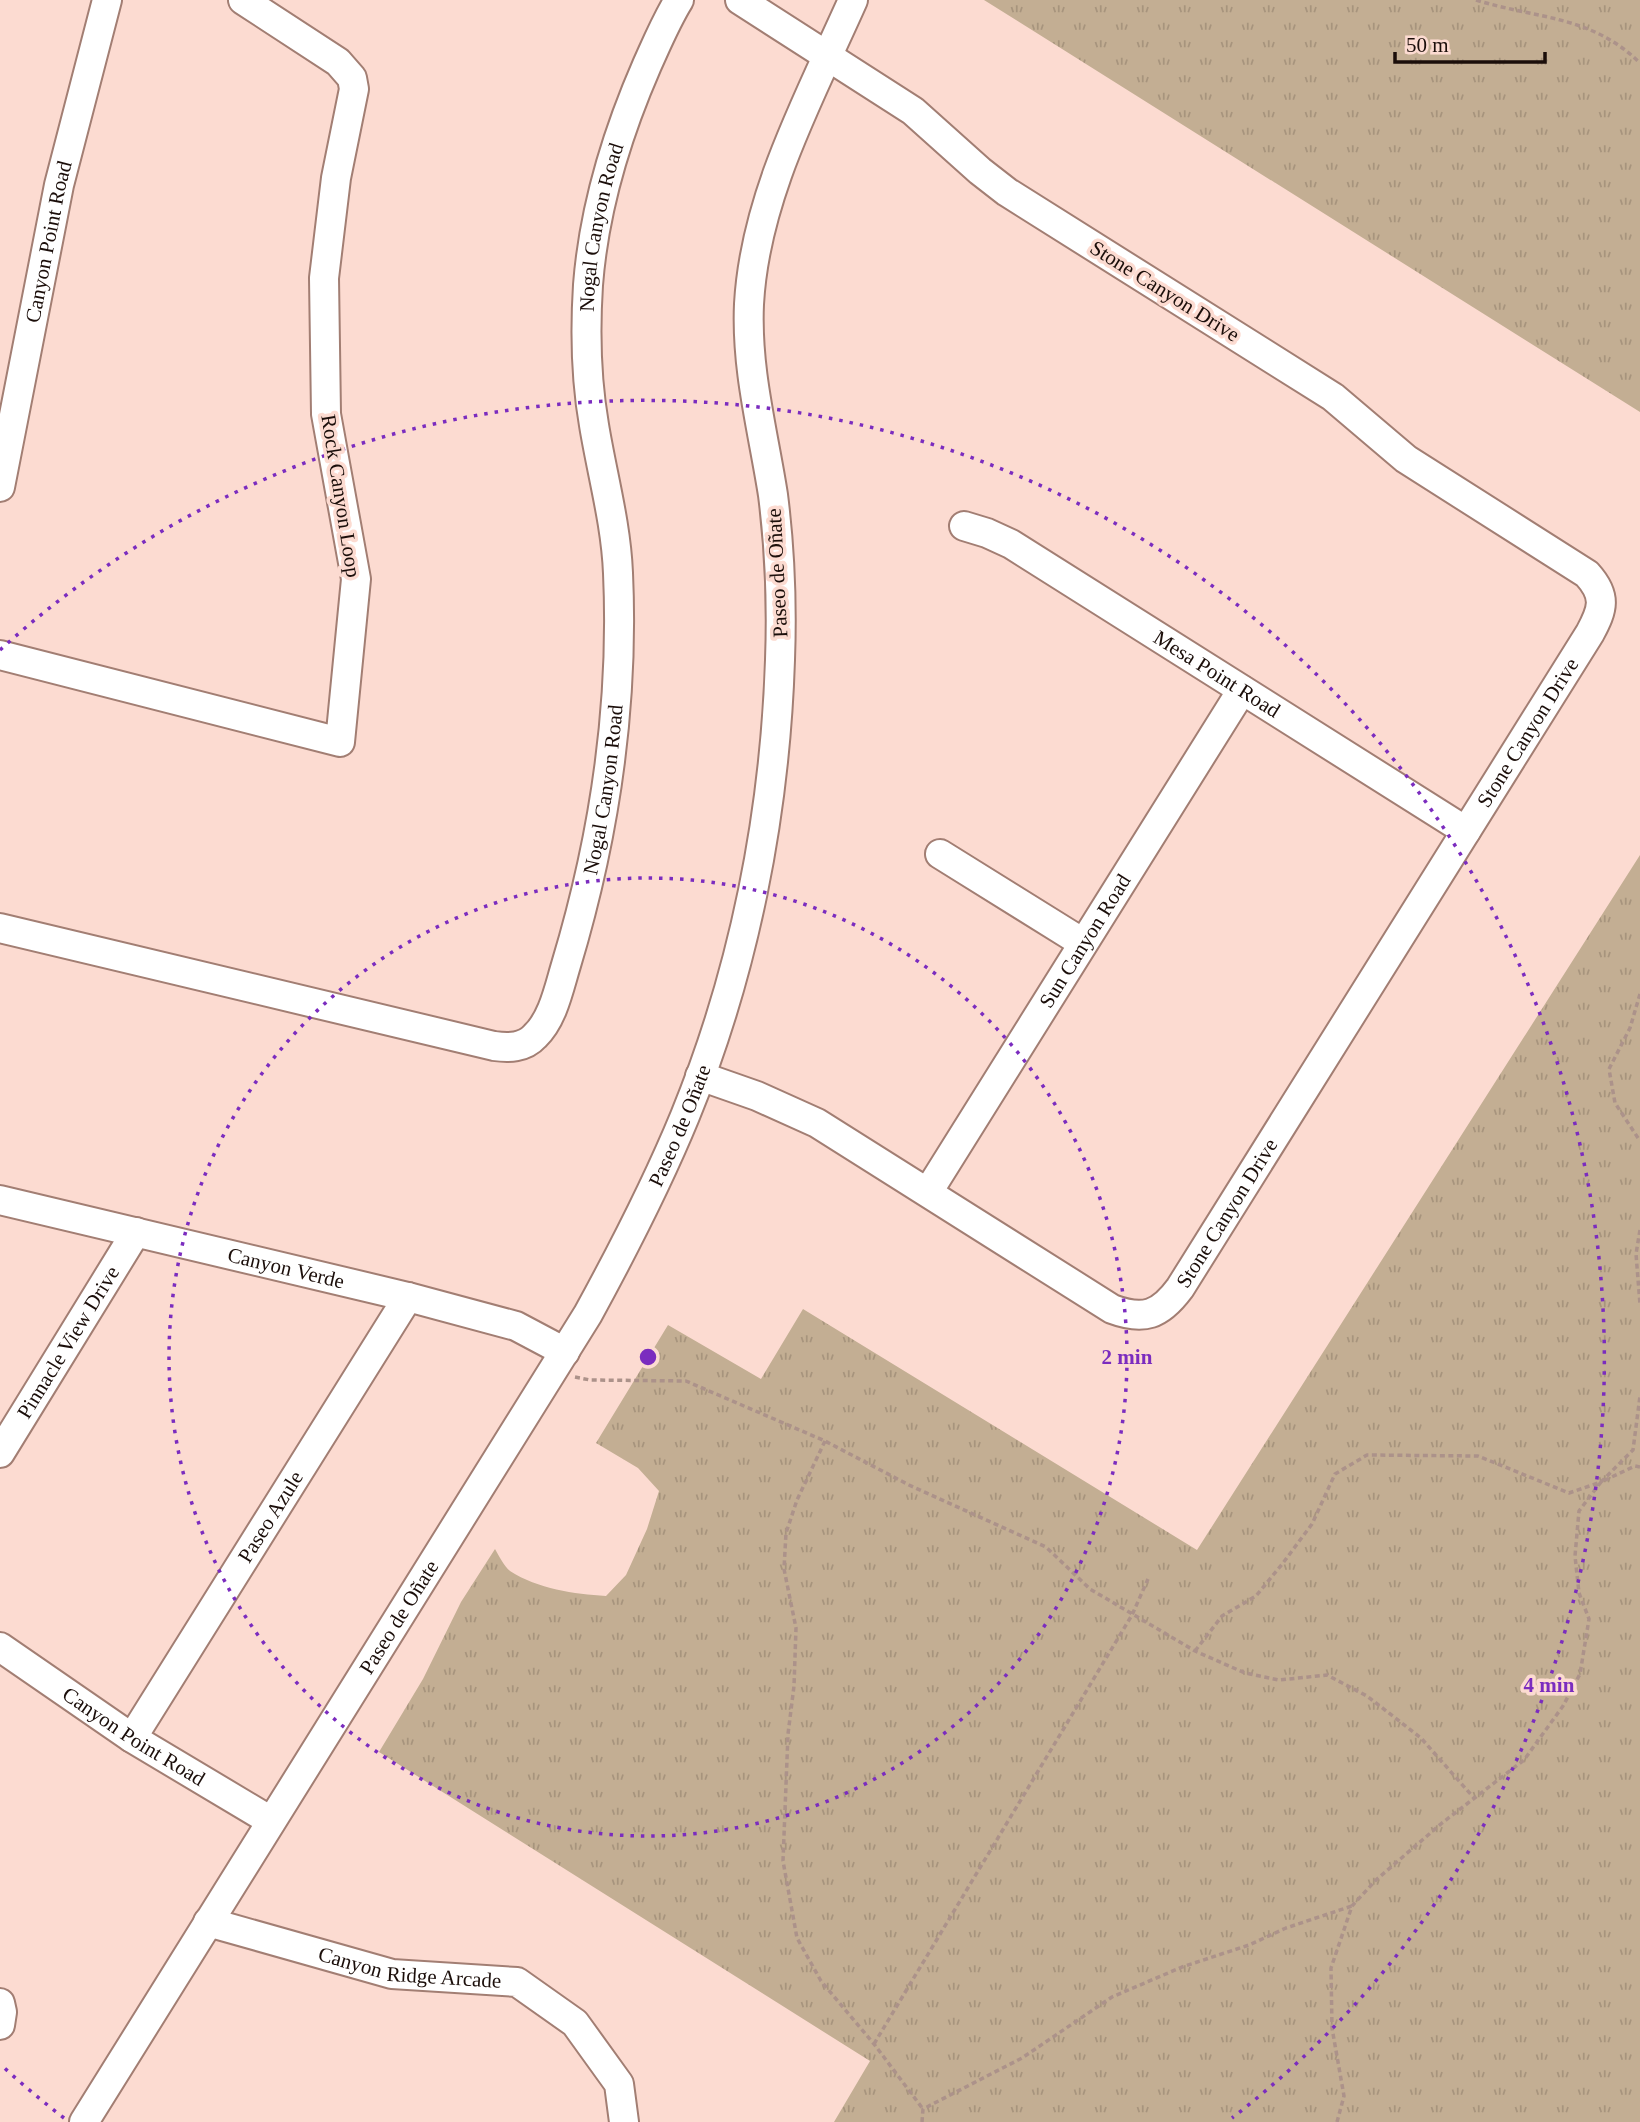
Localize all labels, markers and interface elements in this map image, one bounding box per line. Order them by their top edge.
scale bar [1395,21,1546,65]
text: 50 m [1406,33,1449,57]
street label: Nogal Canyon Road [575,139,628,312]
street label: Canyon Point Road [20,158,77,325]
street label: Stone Canyon Drive [1086,235,1244,347]
street label: Rock Canyon Loop [316,413,366,579]
street label: Paseo de Oñate [762,508,792,638]
street label: Mesa Point Road [1149,625,1285,723]
street label: Stone Canyon Drive [1472,653,1583,812]
street label: Nogal Canyon Road [578,703,628,877]
street label: Sun Canyon Road [1034,869,1136,1012]
street label: Paseo de Oñate [643,1062,716,1190]
street label: Stone Canyon Drive [1171,1134,1283,1292]
street label: Canyon Verde [225,1243,347,1293]
street label: Pinnacle View Drive [12,1262,124,1423]
centre of rings [636,1345,660,1369]
text: 2 min [1102,1345,1153,1369]
street label: Paseo Azule [233,1467,308,1567]
street label: Paseo de Oñate [354,1556,443,1678]
text: 4 min [1524,1673,1575,1697]
street label: Canyon Point Road [58,1682,210,1791]
street label: Canyon Ridge Arcade [316,1942,502,1993]

